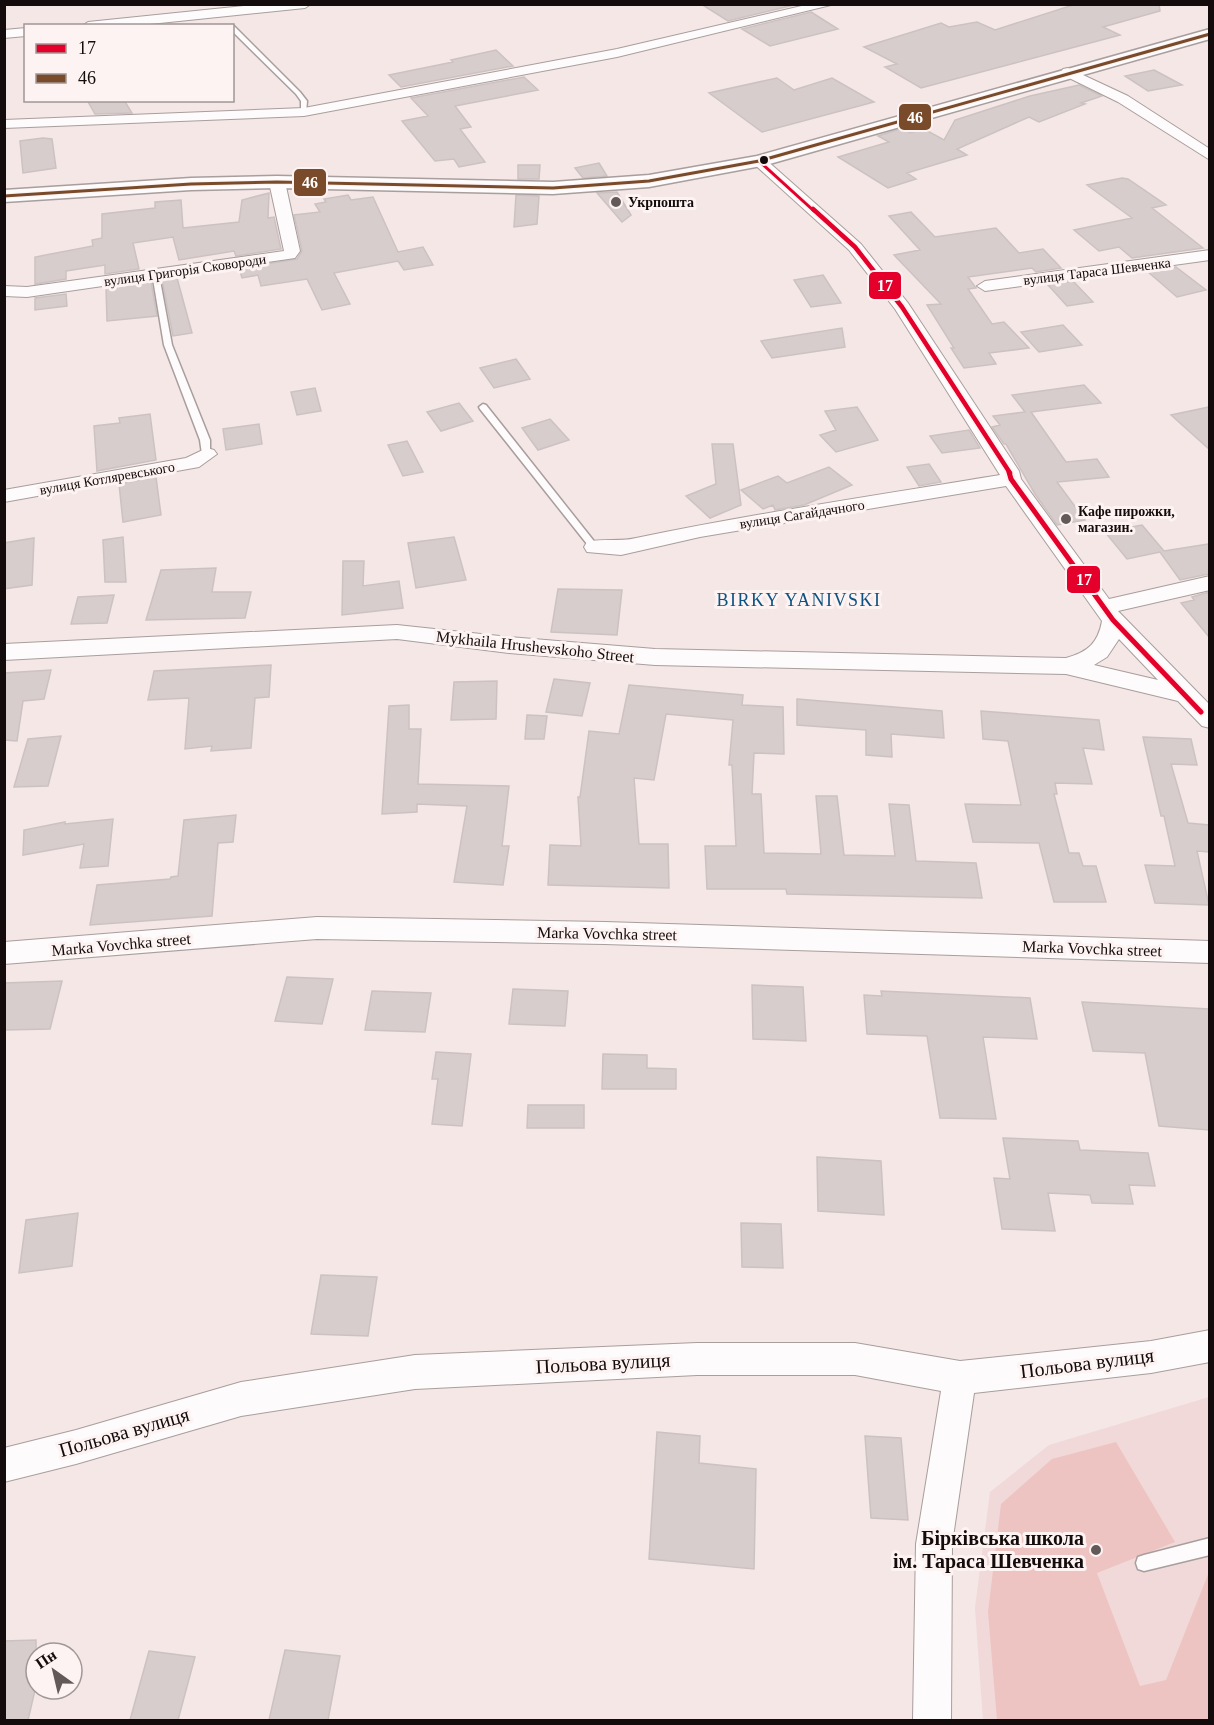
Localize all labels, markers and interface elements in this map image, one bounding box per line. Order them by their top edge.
legend [24,24,234,102]
text: 17 [78,38,96,58]
text: 46 [78,68,96,88]
line badge: 46 [898,103,932,131]
text: 46 [907,109,923,126]
unlabelled marker [758,154,770,166]
line badge: 46 [293,168,327,197]
text: 46 [302,174,318,191]
marker: Укрпошта [609,195,623,209]
place label: Укрпошта [628,195,694,210]
street label: вулиця Григорія Сковороди [103,252,268,289]
street label: вулиця Тараса Шевченка [1023,255,1172,288]
line badge: 17 [868,271,902,300]
text: 17 [877,277,893,294]
street label: вулиця Котляревського [38,459,176,498]
street label: вулиця Сагайдачного [739,497,866,532]
place label: Кафе пирожки, магазин. [1078,504,1175,535]
marker: Кафе пирожки, магазин. [1059,512,1073,526]
line badge: 17 [1066,565,1101,594]
text: 17 [1076,571,1092,588]
district label: BIRKY YANIVSKI [716,590,882,610]
street label: Mykhaila Hrushevskoho Street [435,628,635,666]
street label: Marka Vovchka street [537,924,678,943]
street label: Marka Vovchka street [51,930,192,959]
street label: Marka Vovchka street [1022,938,1163,959]
street label: Польова вулиця [1019,1344,1155,1383]
street label: Польова вулиця [535,1348,671,1379]
street label: Польова вулиця [56,1403,192,1462]
place label: Бірківська школа ім. Тараса Шевченка [893,1527,1084,1573]
marker: Бірківська школа ім. Тараса Шевченка [1089,1543,1103,1557]
north arrow [24,1641,84,1701]
text: Пн [32,1646,60,1672]

